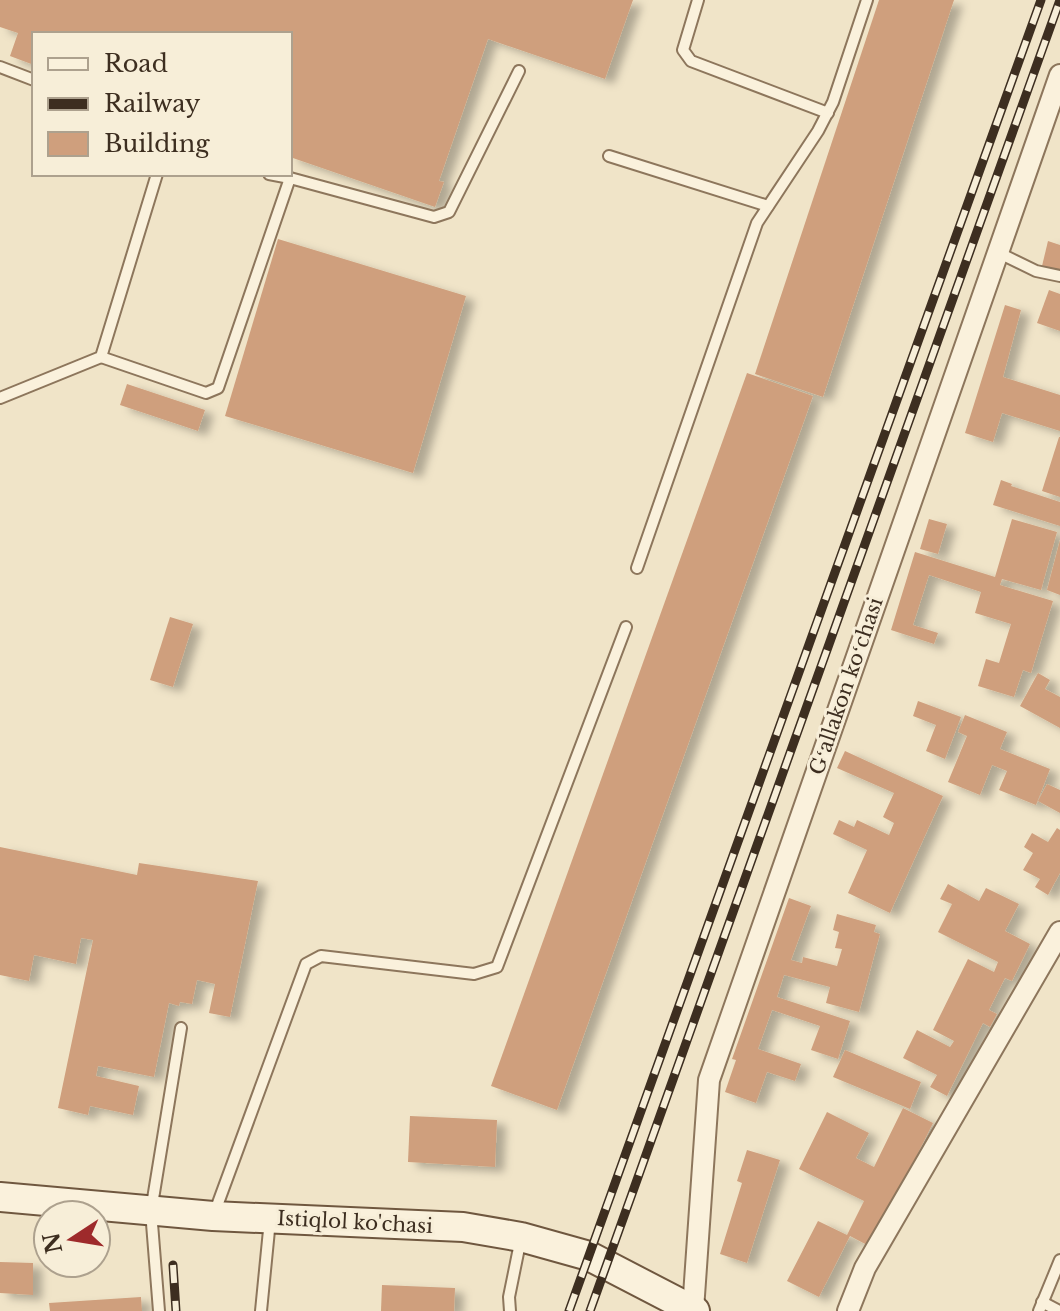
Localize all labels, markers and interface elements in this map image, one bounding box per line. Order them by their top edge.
legend [32,32,292,176]
text: Road [104,49,168,78]
text: Railway [104,89,201,118]
text: Building [104,129,210,158]
street label: Gʻallakon koʻchasi [804,594,888,778]
north arrow [32,1199,112,1279]
street label: Istiqlol ko'chasi [276,1206,434,1238]
text: N [38,1230,68,1256]

